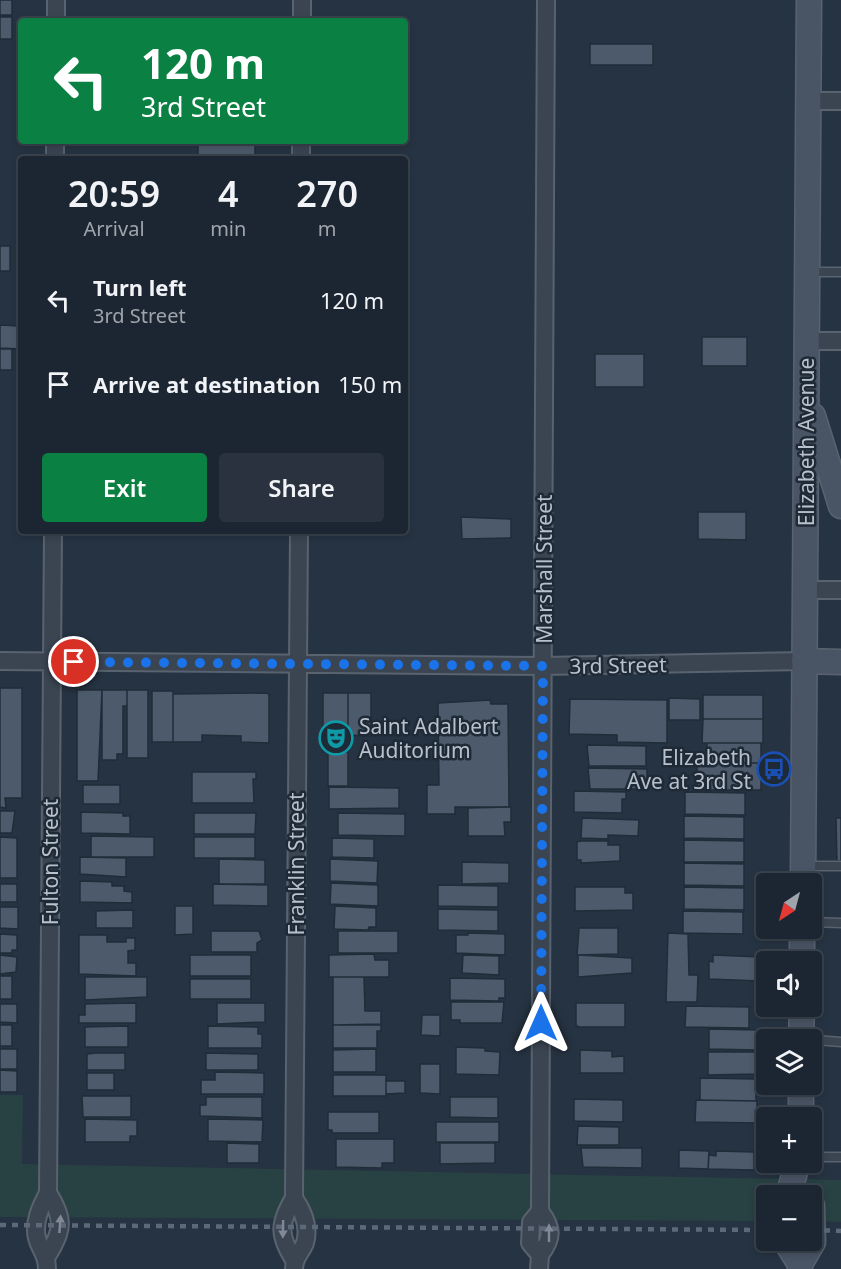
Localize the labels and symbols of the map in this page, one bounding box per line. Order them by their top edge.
street label: Elizabeth Avenue [792,358,820,526]
street label: Marshall Street [530,494,558,644]
pin [48,636,99,687]
street label: 3rd Street [569,650,667,680]
place label: Saint Adalbert Auditorium [359,712,499,764]
theatre icon: Saint Adalbert Auditorium [318,720,354,756]
place label: Elizabeth Ave at 3rd St [627,743,751,795]
bus stop icon: Elizabeth Ave at 3rd St [756,751,792,787]
street label: Franklin Street [282,792,310,936]
street label: Fulton Street [36,798,64,925]
north arrow [756,873,822,939]
position arrow [509,991,573,1055]
one-way arrow [55,1215,64,1234]
one-way arrow [278,1219,288,1238]
one-way arrow [544,1223,554,1242]

